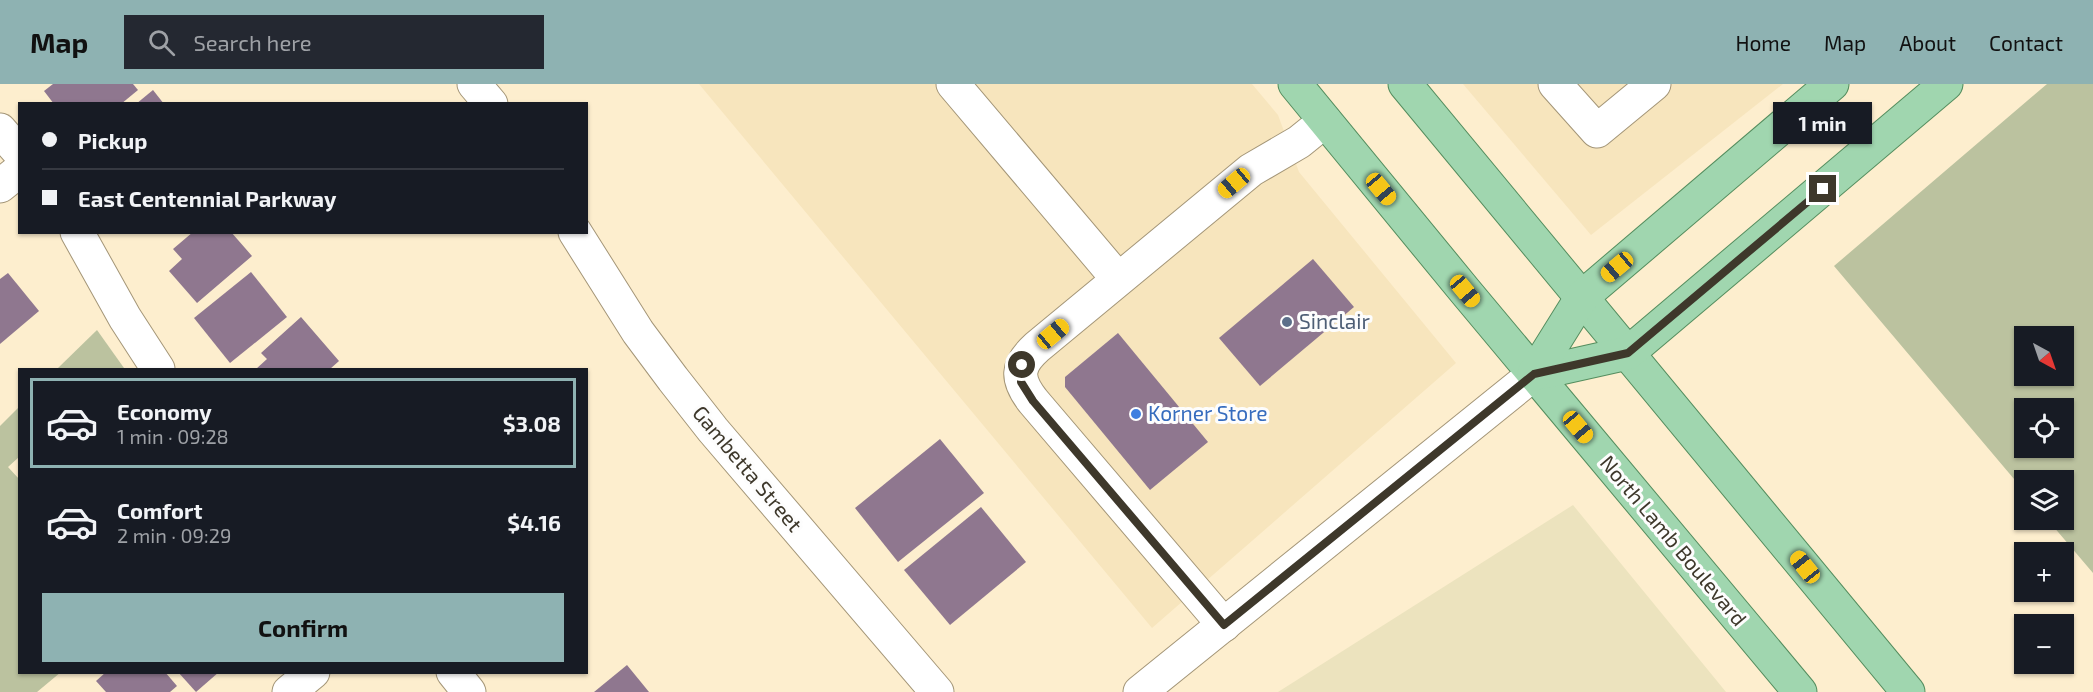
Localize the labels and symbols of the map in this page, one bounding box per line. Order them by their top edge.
callout: 1 min [1774,102,1872,144]
car [1214,165,1254,201]
car [1363,169,1399,209]
route end [1809,175,1836,202]
car [1597,249,1637,285]
car [1447,271,1483,311]
place label: Sinclair [1299,308,1370,333]
marker: Sinclair [1280,315,1294,329]
car [1033,316,1073,352]
north arrow [2014,326,2074,386]
route start [1008,351,1035,378]
street label: Gambetta Street [688,400,808,536]
place label: Korner Store [1148,400,1268,425]
marker: Korner Store [1129,407,1143,421]
car [1560,407,1596,447]
street label: North Lamb Boulevard [1596,450,1753,630]
car [1787,547,1823,587]

